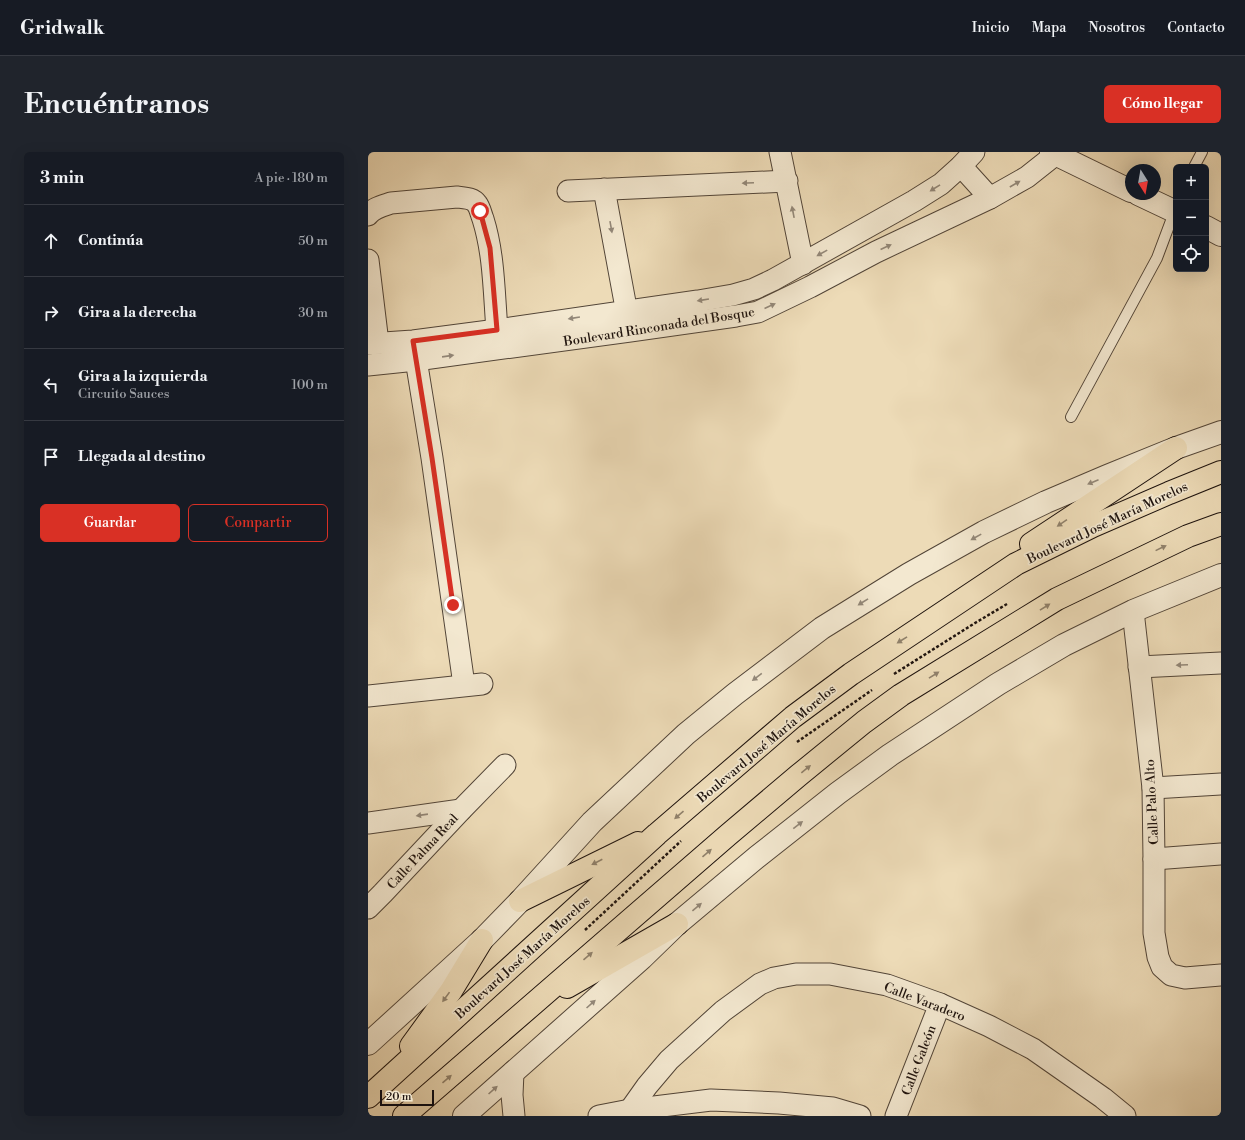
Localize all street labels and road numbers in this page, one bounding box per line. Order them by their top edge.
street label: Boulevard Rinconada del Bosque [561,304,756,350]
street label: Boulevard José María Morelos [1023,478,1191,568]
street label: Boulevard José María Morelos [693,681,839,807]
street label: Calle Palo Alto [1142,759,1162,845]
street label: Calle Palma Real [384,810,462,893]
street label: Boulevard José María Morelos [451,893,594,1023]
street label: Calle Varadero [882,979,968,1025]
street label: Calle Galeón [898,1023,940,1098]

